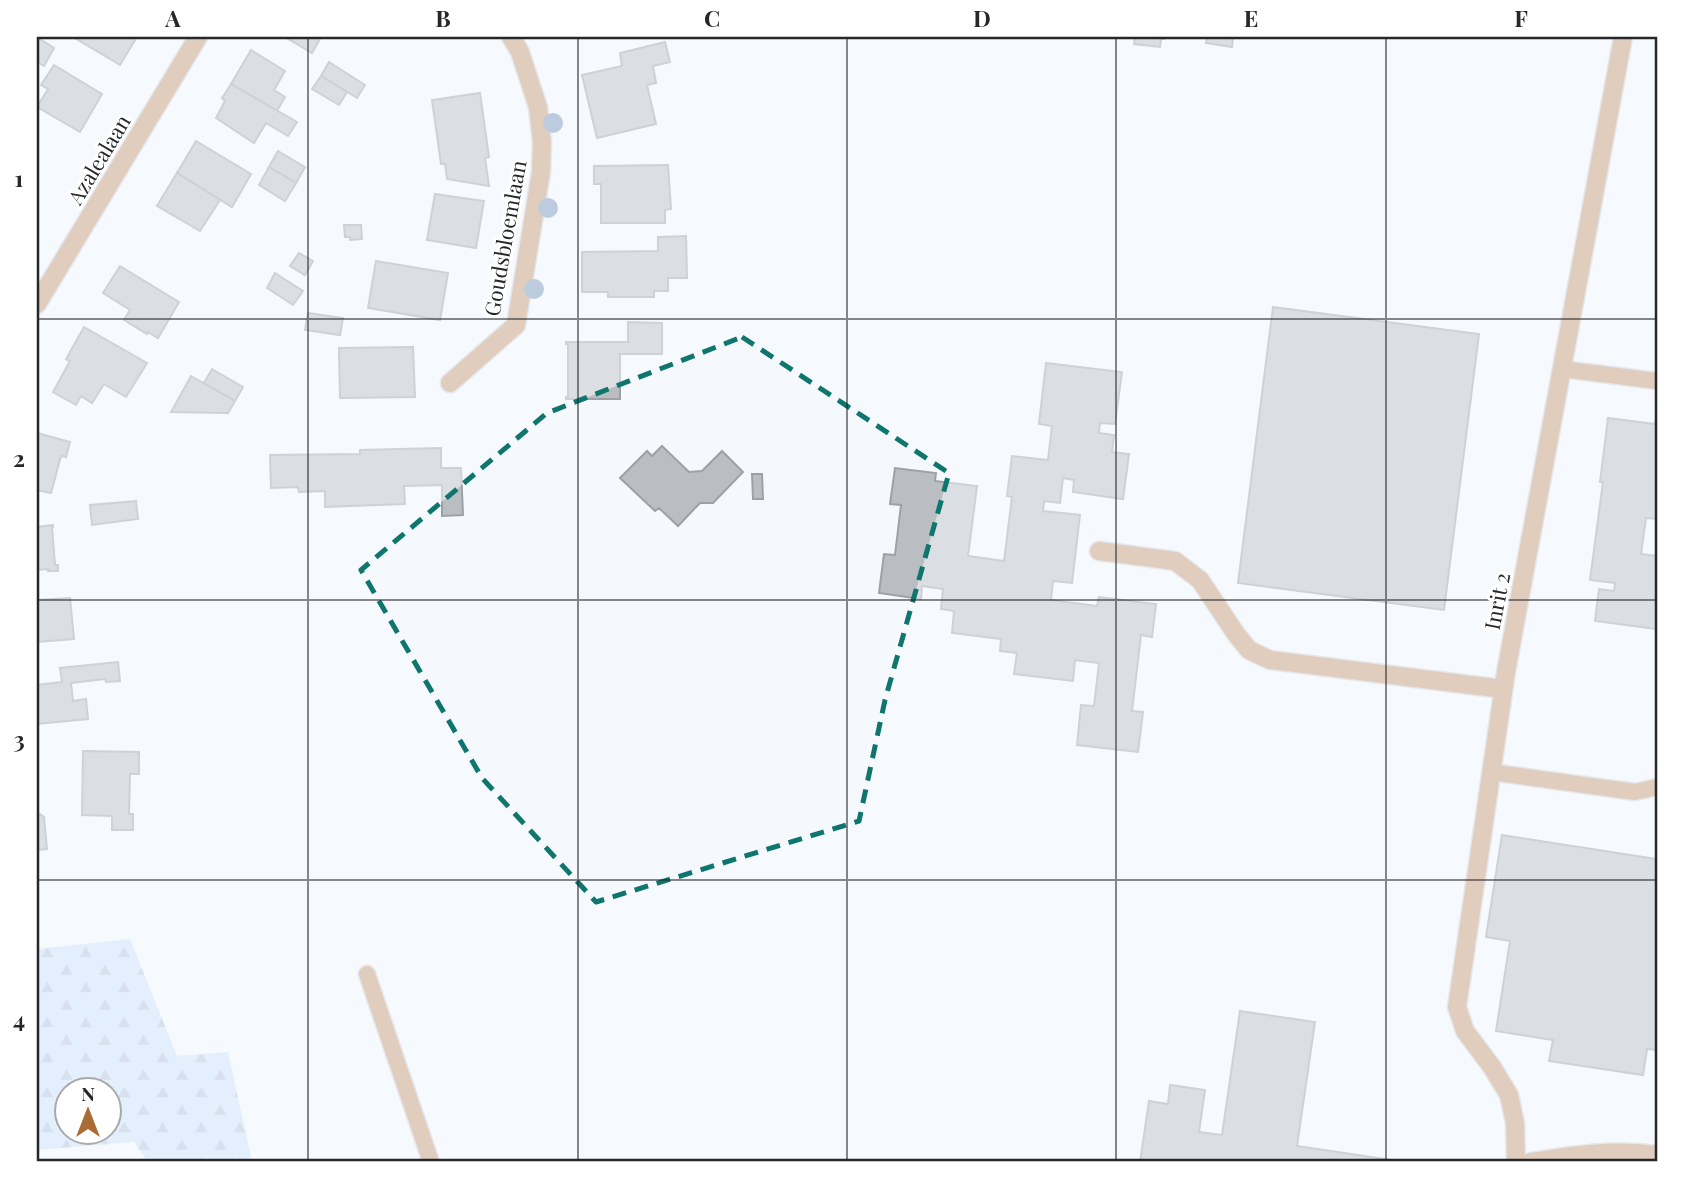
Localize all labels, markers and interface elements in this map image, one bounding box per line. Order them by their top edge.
text: A [164,2,181,33]
text: B [435,2,451,33]
text: C [704,2,720,33]
text: D [973,2,991,33]
text: E [1244,2,1258,33]
text: F [1514,2,1528,33]
street label: Azalealaan [60,109,136,210]
street label: Goudsbloemlaan [477,157,532,318]
text: 1 [15,162,24,193]
text: 2 [13,442,25,473]
street label: Inrit 2 [1477,570,1515,632]
text: 3 [13,723,25,754]
text: 4 [13,1003,25,1034]
north arrow [52,1076,122,1146]
text: N [81,1080,95,1106]

